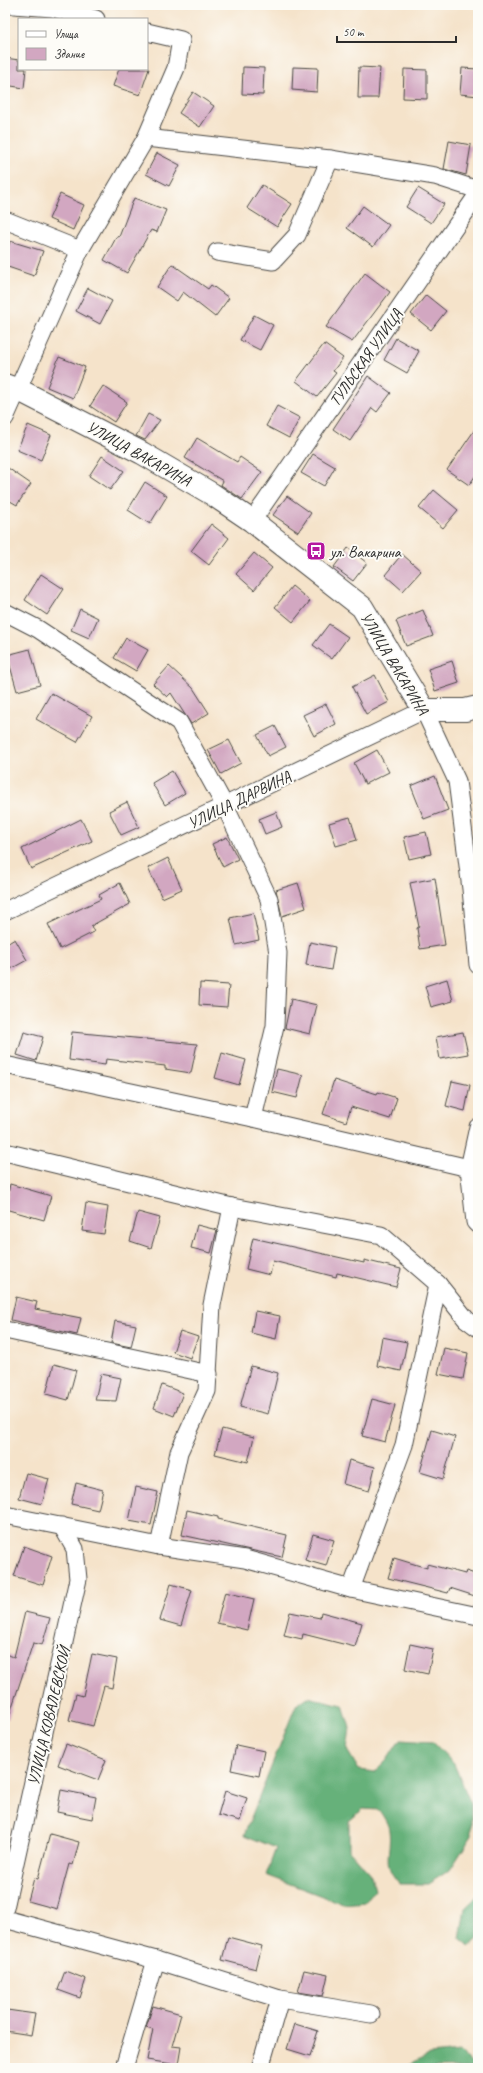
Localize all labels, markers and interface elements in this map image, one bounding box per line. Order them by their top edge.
legend [18,18,148,70]
scale bar [337,18,456,44]
text: 50 m [343,24,365,40]
text: Улица [54,26,79,42]
text: Здание [54,46,85,62]
street label: ТУЛЬСКАЯ УЛИЦА [325,304,407,410]
street label: УЛИЦА ВАКАРИНА [83,417,195,491]
bus stop icon: ул. Вакарина [305,540,327,562]
place label: ул. Вакарина [329,542,402,562]
street label: УЛИЦА ВАКАРИНА [356,609,433,719]
street label: УЛИЦА ДАРВИНА [185,766,295,833]
street label: УЛИЦА КОВАЛЕВСКОЙ [23,1642,75,1787]

